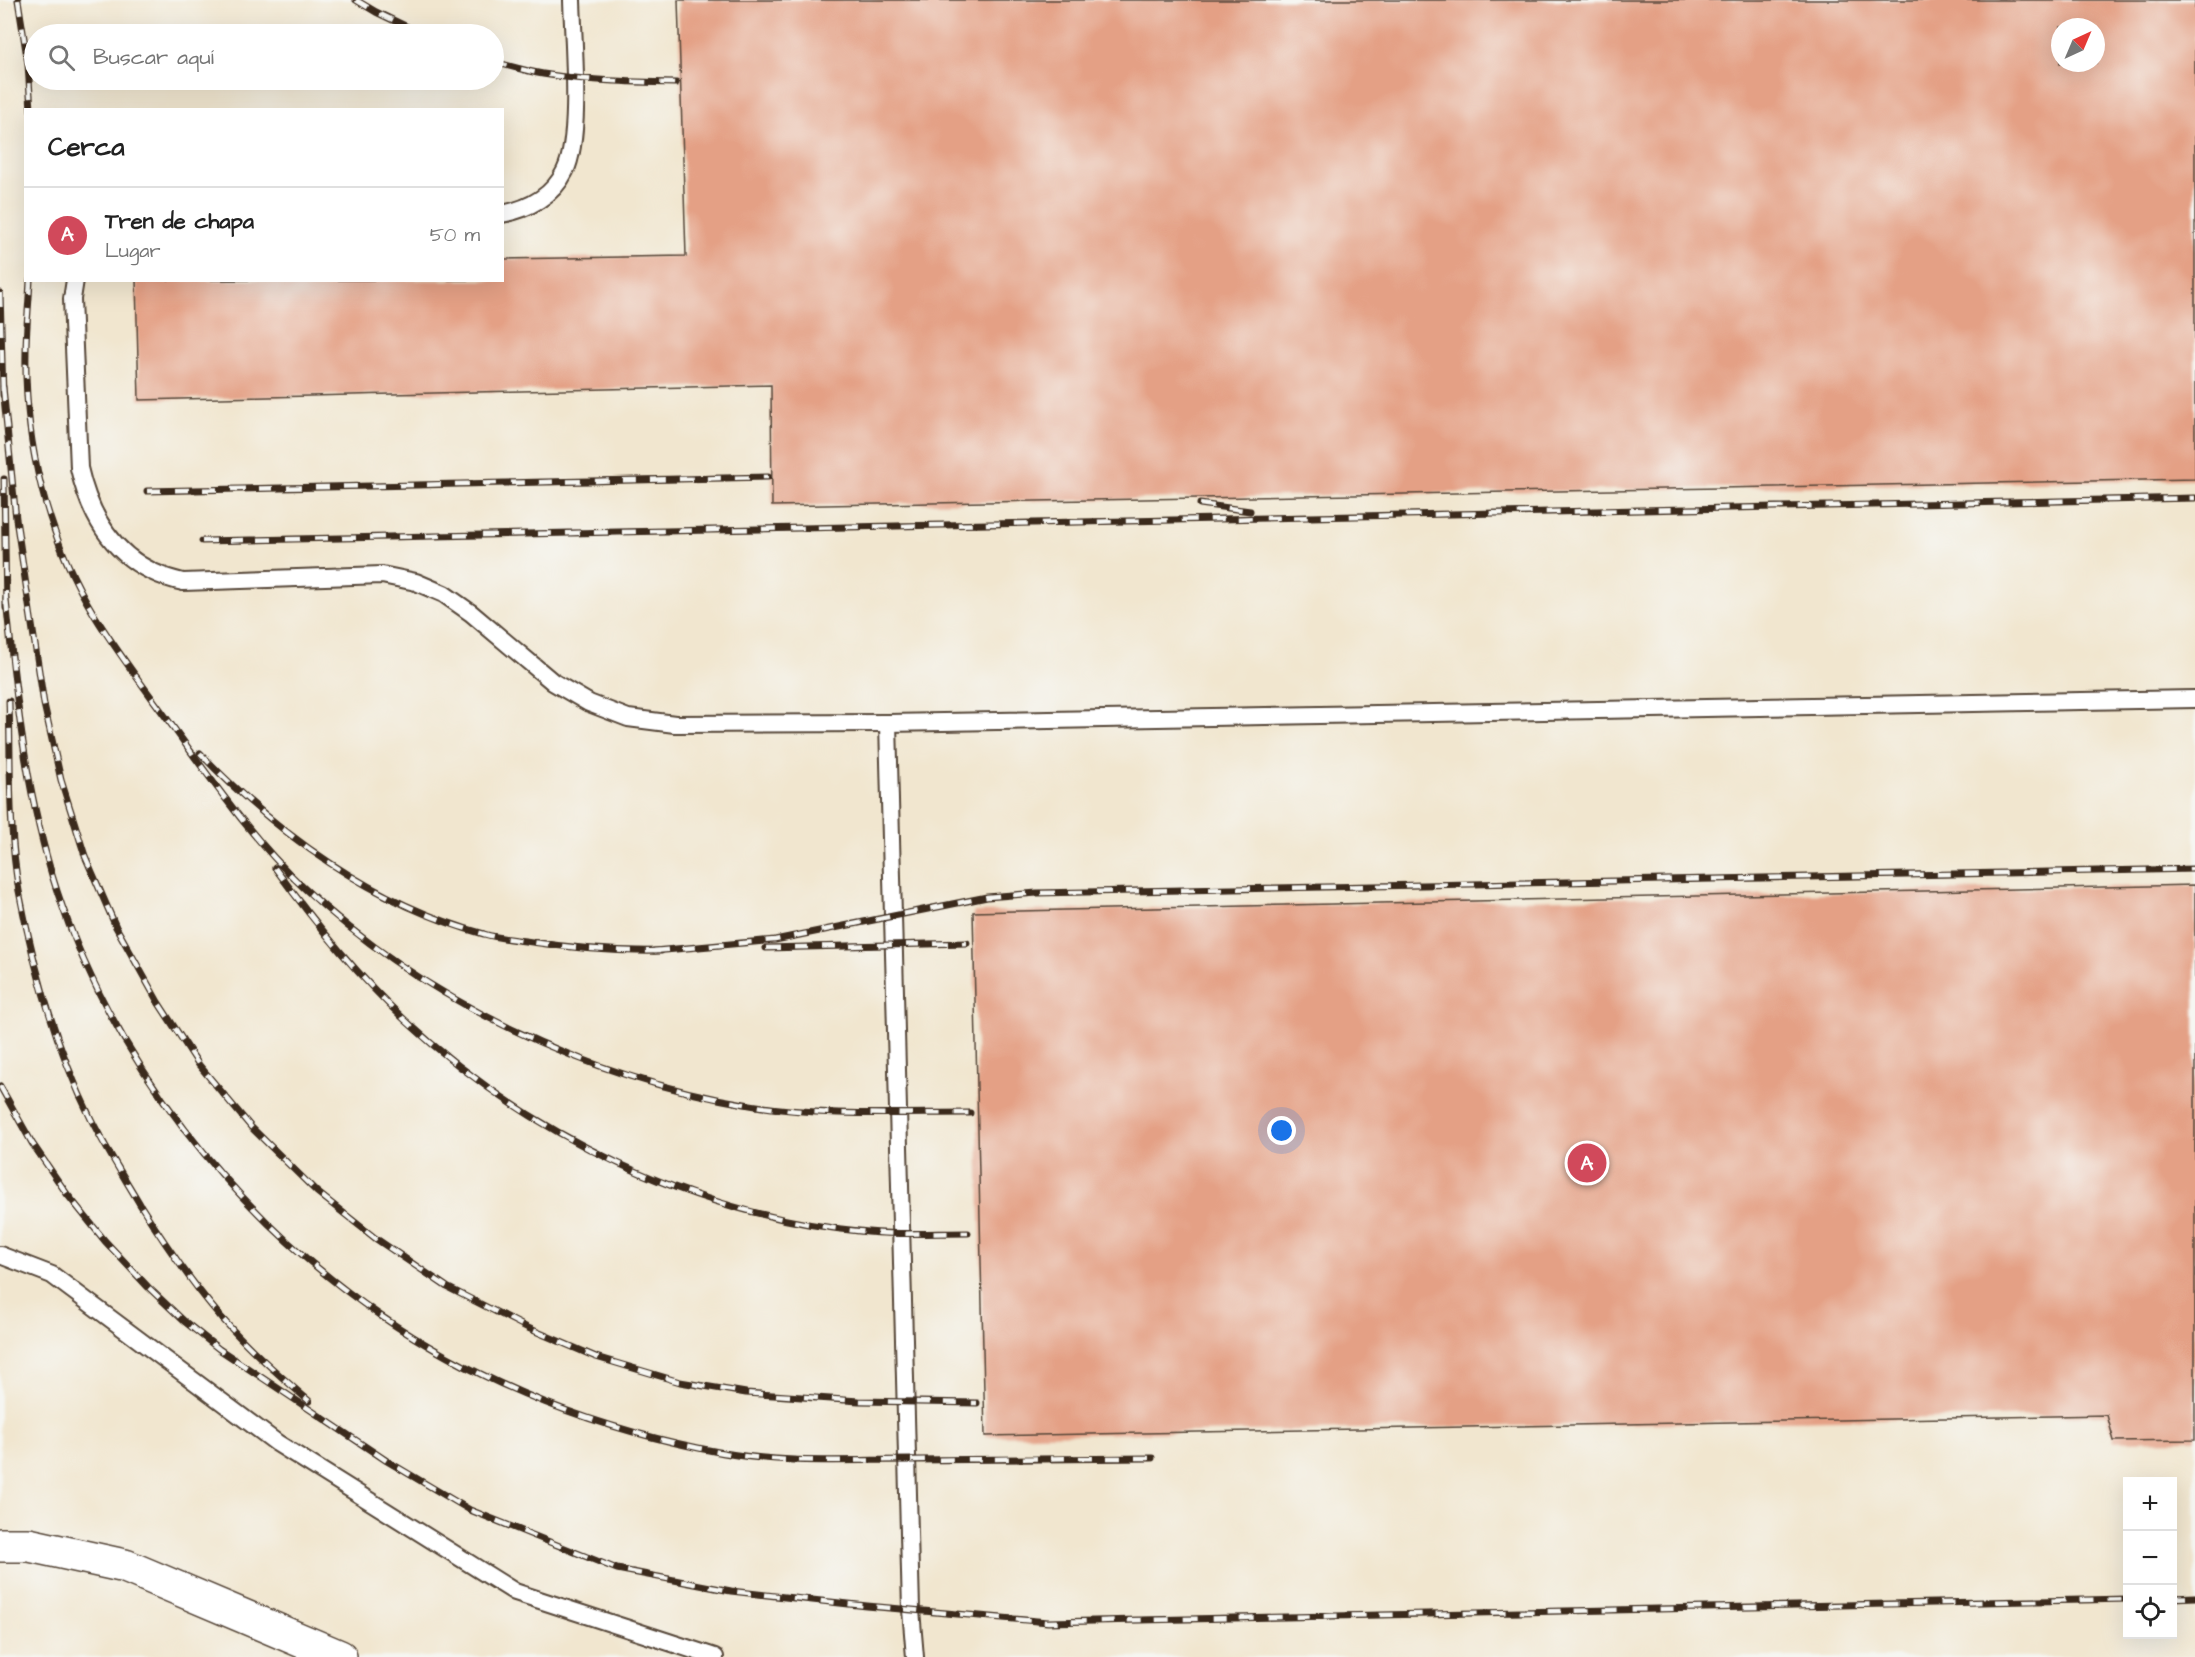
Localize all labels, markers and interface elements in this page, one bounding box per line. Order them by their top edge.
north arrow [2051,18,2105,72]
search box [24,24,504,90]
icon: search [45,41,78,74]
text: Buscar aquí [93,42,214,73]
text: Cerca [48,129,125,165]
text: Tren de chapa [105,206,254,237]
text: A [61,221,74,249]
text: 50 m [430,221,480,249]
text: Lugar [105,237,161,265]
your location [1267,1116,1296,1145]
pin: A [1568,1140,1606,1186]
map controls [2123,1477,2177,1639]
button: + [2123,1477,2177,1531]
button: − [2123,1531,2177,1585]
button: locate [2123,1585,2177,1639]

